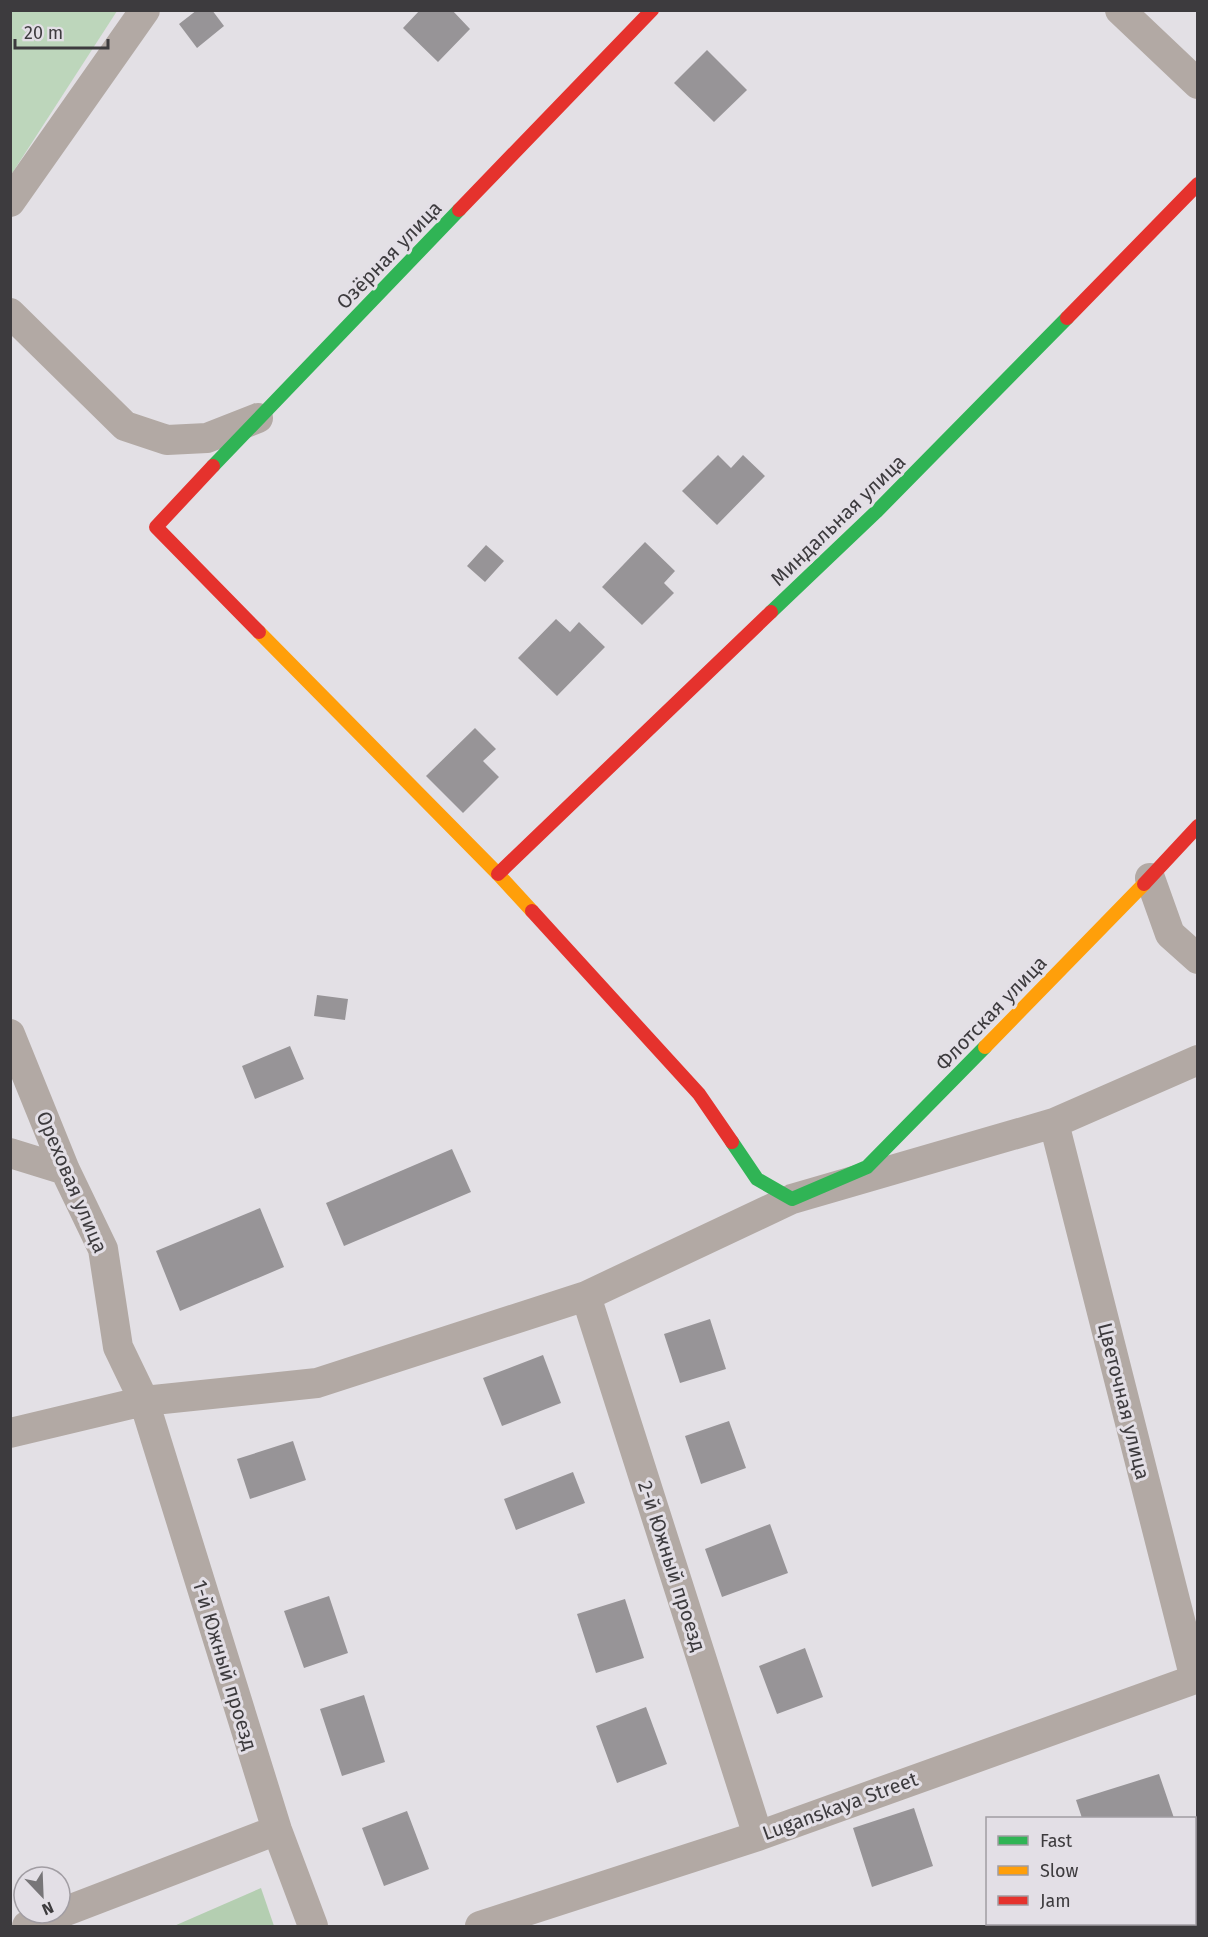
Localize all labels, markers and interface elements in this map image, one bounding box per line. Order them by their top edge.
scale bar [15,12,108,50]
text: 20 m [24,22,63,44]
street label: Озёрная улица [331,196,447,314]
street label: Миндальная улица [766,450,910,590]
street label: Флотская улица [930,951,1052,1075]
street label: Ореховая улица [31,1108,113,1256]
street label: Цветочная улица [1093,1320,1155,1482]
street label: 2-й Южный проезд [633,1478,711,1654]
street label: 1-й Южный проезд [188,1577,262,1753]
street label: Luganskaya Street [759,1766,922,1845]
legend [986,1817,1196,1925]
text: Fast [1040,1830,1073,1852]
text: Slow [1040,1860,1079,1882]
north arrow [12,1865,72,1925]
text: Jam [1040,1890,1071,1912]
text: N [39,1898,56,1919]

